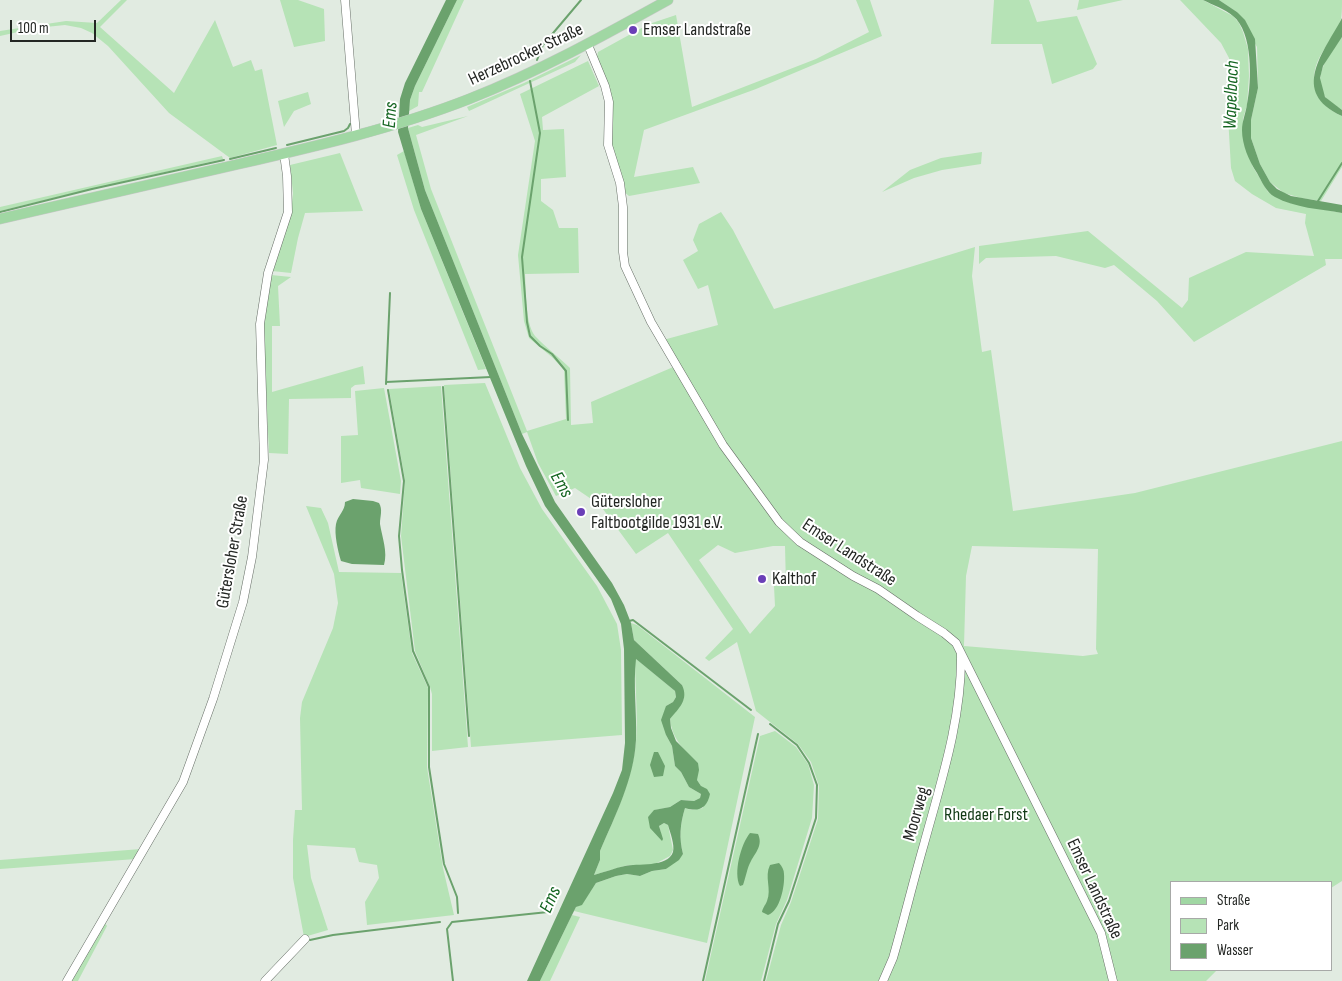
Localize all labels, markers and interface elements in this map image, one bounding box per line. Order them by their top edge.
scale bar [12,10,99,42]
text: 100 m [18,19,49,38]
street label: Herzebrocker Straße [465,19,587,91]
place label: Emser Landstraße [643,19,751,41]
marker: Emser Landstraße [627,24,639,36]
water label: Wapelbach [1219,60,1245,130]
water label: Ems [379,101,403,129]
water label: Ems [545,468,577,502]
place label: Gütersloher Faltbootgilde 1931 e.V. [591,491,723,534]
street label: Gütersloher Straße [212,494,254,610]
marker: Gütersloher Faltbootgilde 1931 e.V. [575,506,587,518]
street label: Emser Landstraße [798,515,900,591]
place label: Kalthof [772,568,816,590]
marker: Kalthof [756,573,768,585]
street label: Moorweg [899,784,935,844]
park label: Rhedaer Forst [944,804,1028,826]
street label: Emser Landstraße [1061,835,1127,943]
legend [1170,881,1332,971]
water label: Ems [535,883,567,917]
text: Straße [1217,891,1250,910]
text: Park [1217,916,1239,935]
text: Wasser [1217,941,1253,960]

